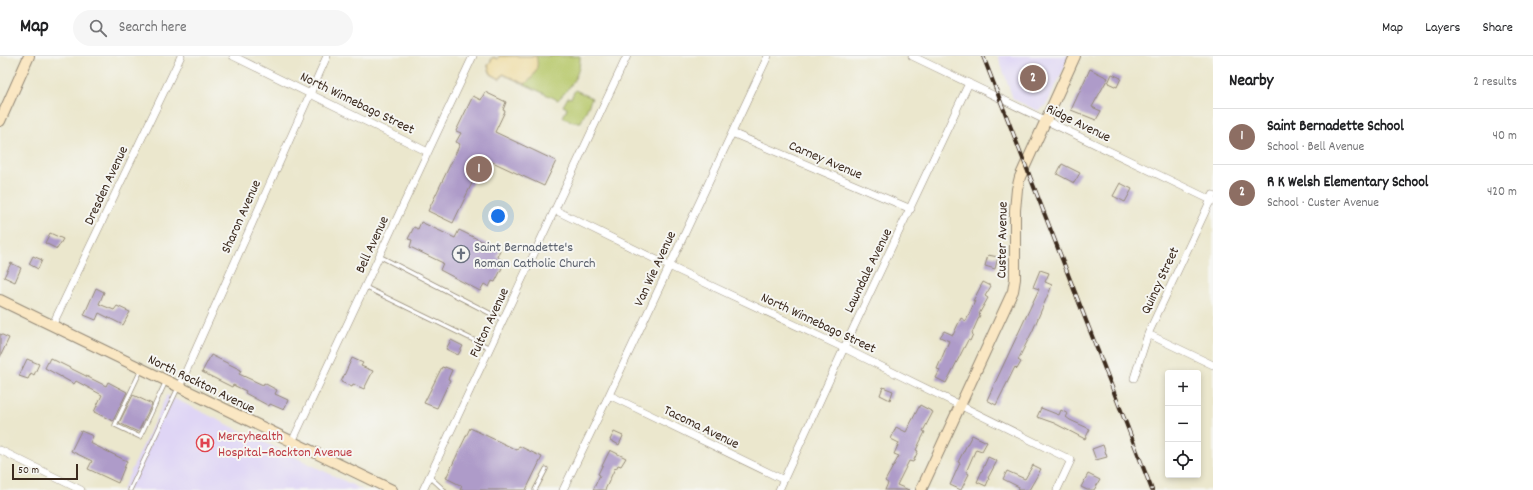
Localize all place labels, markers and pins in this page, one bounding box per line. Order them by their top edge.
pin: 2 [1020,63,1046,93]
pin: 1 [466,154,492,184]
place label: Saint Bernadette's Roman Catholic Church [474,238,596,274]
church icon: Saint Bernadette's Roman Catholic Church [451,244,471,264]
place label: Mercyhealth Hospital–Rockton Avenue [218,427,352,463]
hospital icon: Mercyhealth Hospital–Rockton Avenue [195,433,215,453]

